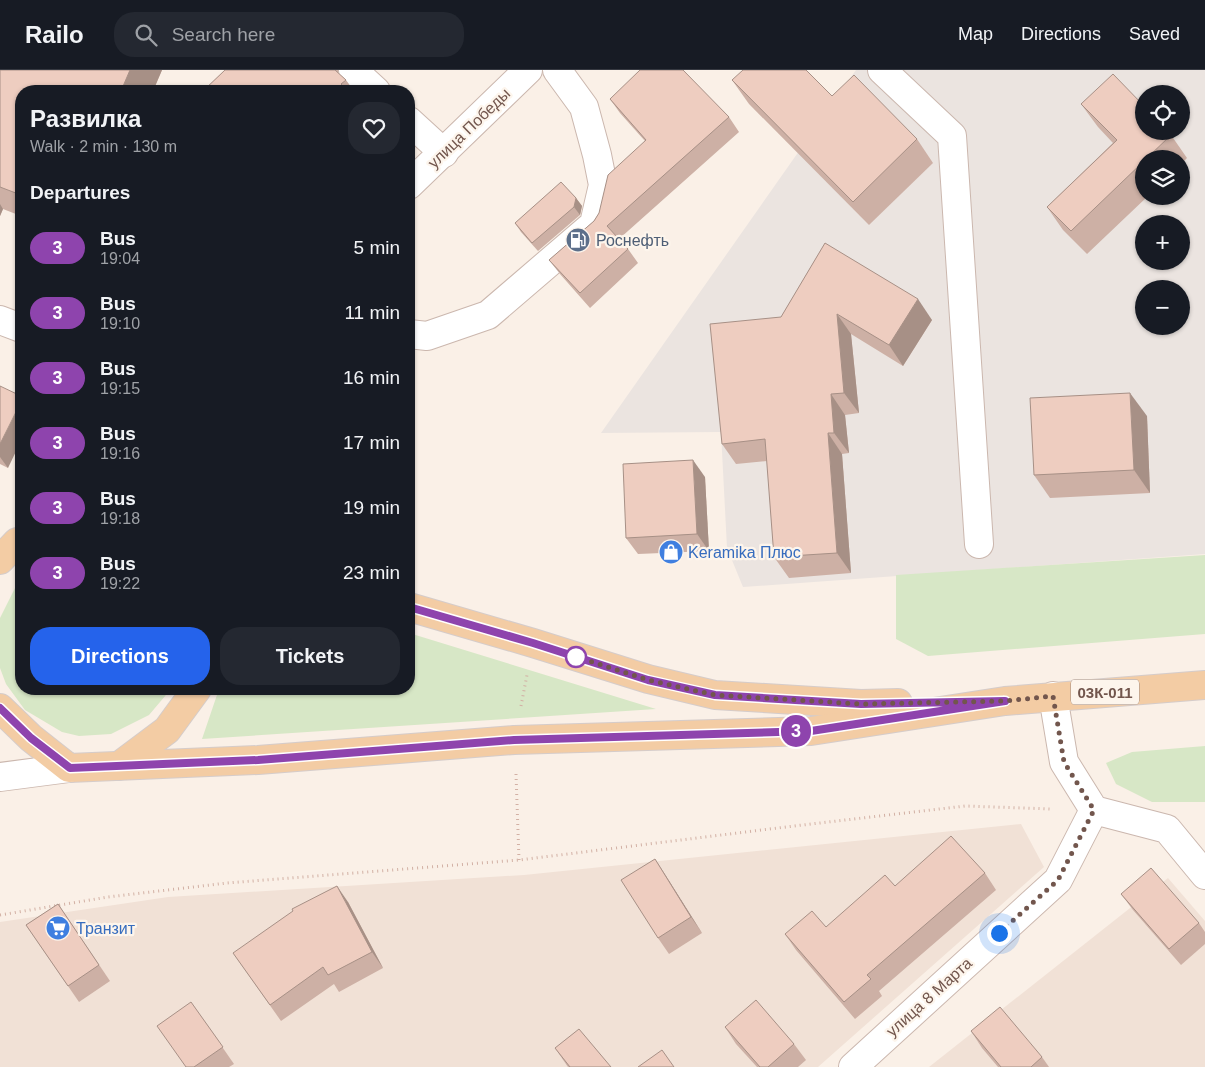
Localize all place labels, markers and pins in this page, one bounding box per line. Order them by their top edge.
fuel station icon: Роснефть [565,227,591,253]
place label: Роснефть [596,232,669,249]
shop icon: Keramika Плюс [658,539,684,565]
place label: Keramika Плюс [688,544,801,561]
unlabelled marker [565,646,587,668]
supermarket icon: Транзит [45,915,71,941]
place label: Транзит [76,920,136,937]

